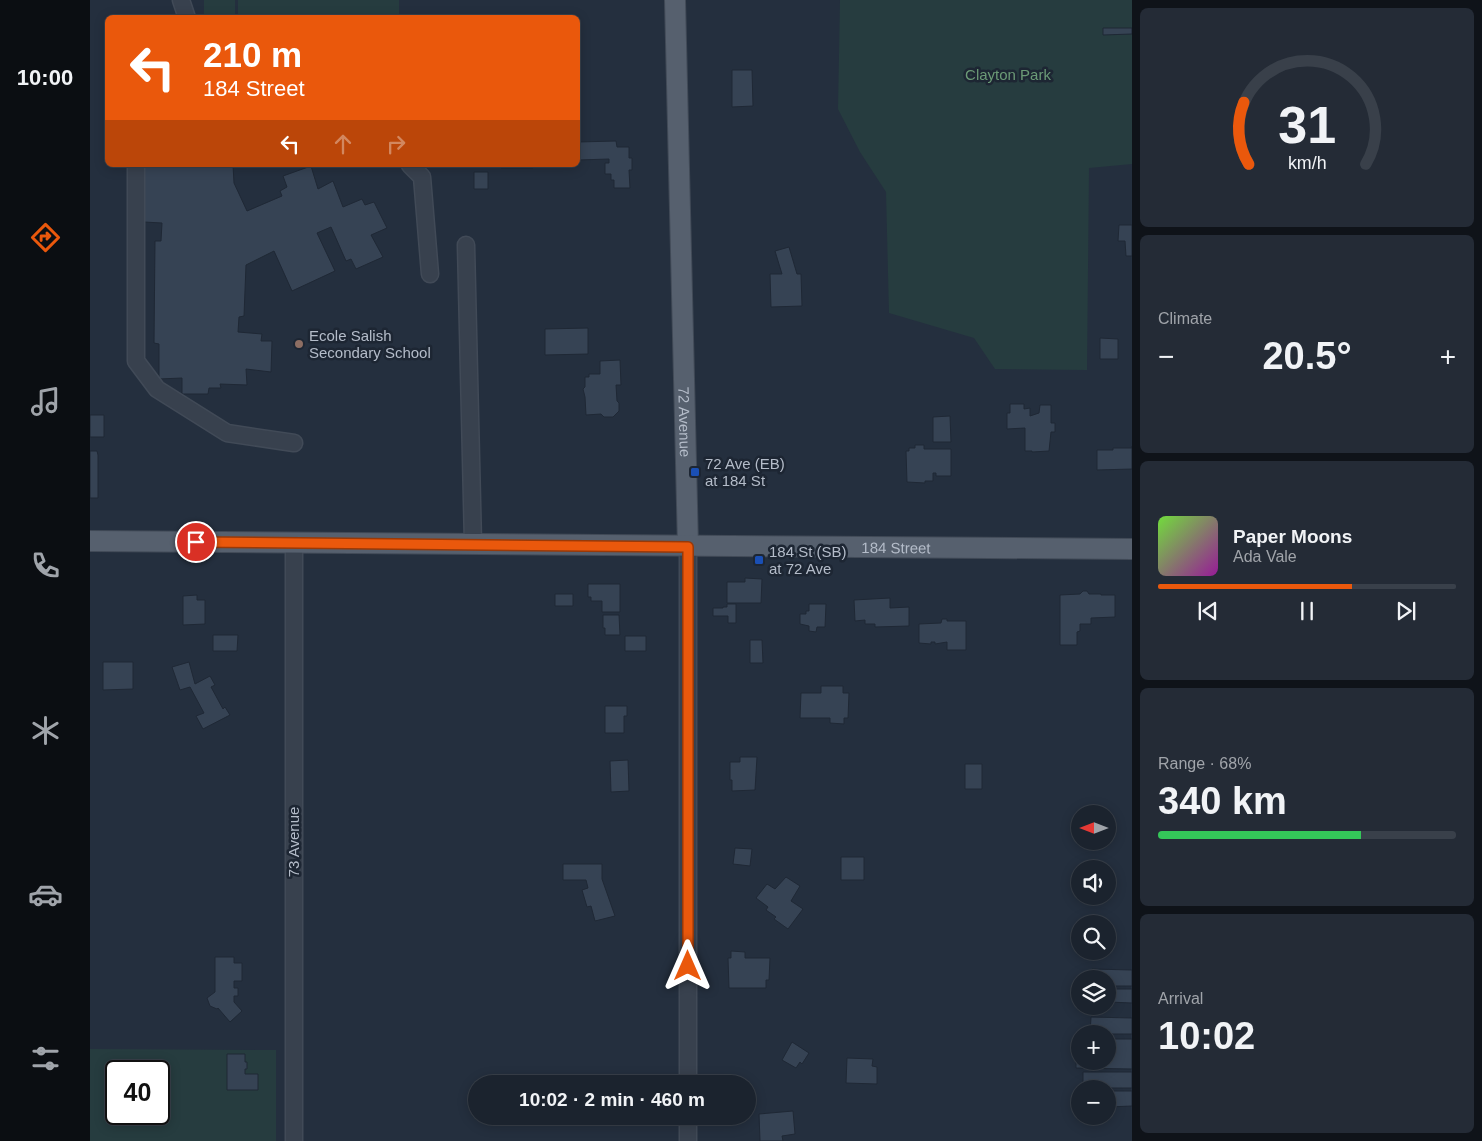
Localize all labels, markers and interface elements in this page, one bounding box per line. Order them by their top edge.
icon: left [120,35,185,100]
text: 210 m [203,35,302,74]
text: 10:00 [17,65,73,90]
park label: Clayton Park [965,66,1051,83]
text: 184 Street [203,76,305,101]
text: 31 [1278,96,1336,154]
icon: left [276,130,304,158]
icon: ahead [329,130,357,158]
icon: right [382,130,410,158]
text: km/h [1288,153,1326,173]
icon: directions [28,220,63,255]
text: Climate [1158,310,1212,327]
place label: Ecole Salish Secondary School [309,327,431,361]
text: 20.5° [1262,335,1352,377]
marker: Ecole Salish Secondary School [293,338,305,350]
text: − [1158,341,1174,372]
text: + [1440,341,1456,372]
icon: music [28,384,63,419]
street label: 72 Avenue [676,386,694,457]
place label: 72 Ave (EB) at 184 St [705,455,785,489]
marker: 72 Ave (EB) at 184 St [689,466,701,478]
pin [175,521,217,563]
text: Paper Moons [1233,526,1352,547]
icon: arrive [182,528,210,556]
street label: 184 Street [861,538,931,556]
place label: 184 St (SB) at 72 Ave [769,543,847,577]
icon: phone [28,548,63,583]
text: Ada Vale [1233,548,1297,565]
marker: 184 St (SB) at 72 Ave [753,554,765,566]
icon: previous [1194,597,1222,625]
icon: pause [1293,597,1321,625]
icon: next [1392,597,1420,625]
icon: climate [28,713,63,748]
text: Range · 68% [1158,755,1251,772]
text: 340 km [1158,780,1287,822]
north arrow [1071,805,1116,850]
map controls [1071,805,1116,1125]
street label: 73 Avenue [285,807,302,877]
button: sound [1071,860,1116,905]
icon: car [28,877,63,912]
button: search [1071,915,1116,960]
position arrow [661,939,713,991]
button: layers [1071,970,1116,1015]
text: Arrival [1158,990,1203,1007]
text: 10:02 [1158,1015,1255,1057]
button: + [1071,1025,1116,1070]
icon: filters [28,1041,63,1076]
speed limit sign: 40 [105,1060,170,1125]
button: − [1071,1080,1116,1125]
text: 10:02 · 2 min · 460 m [519,1089,705,1110]

